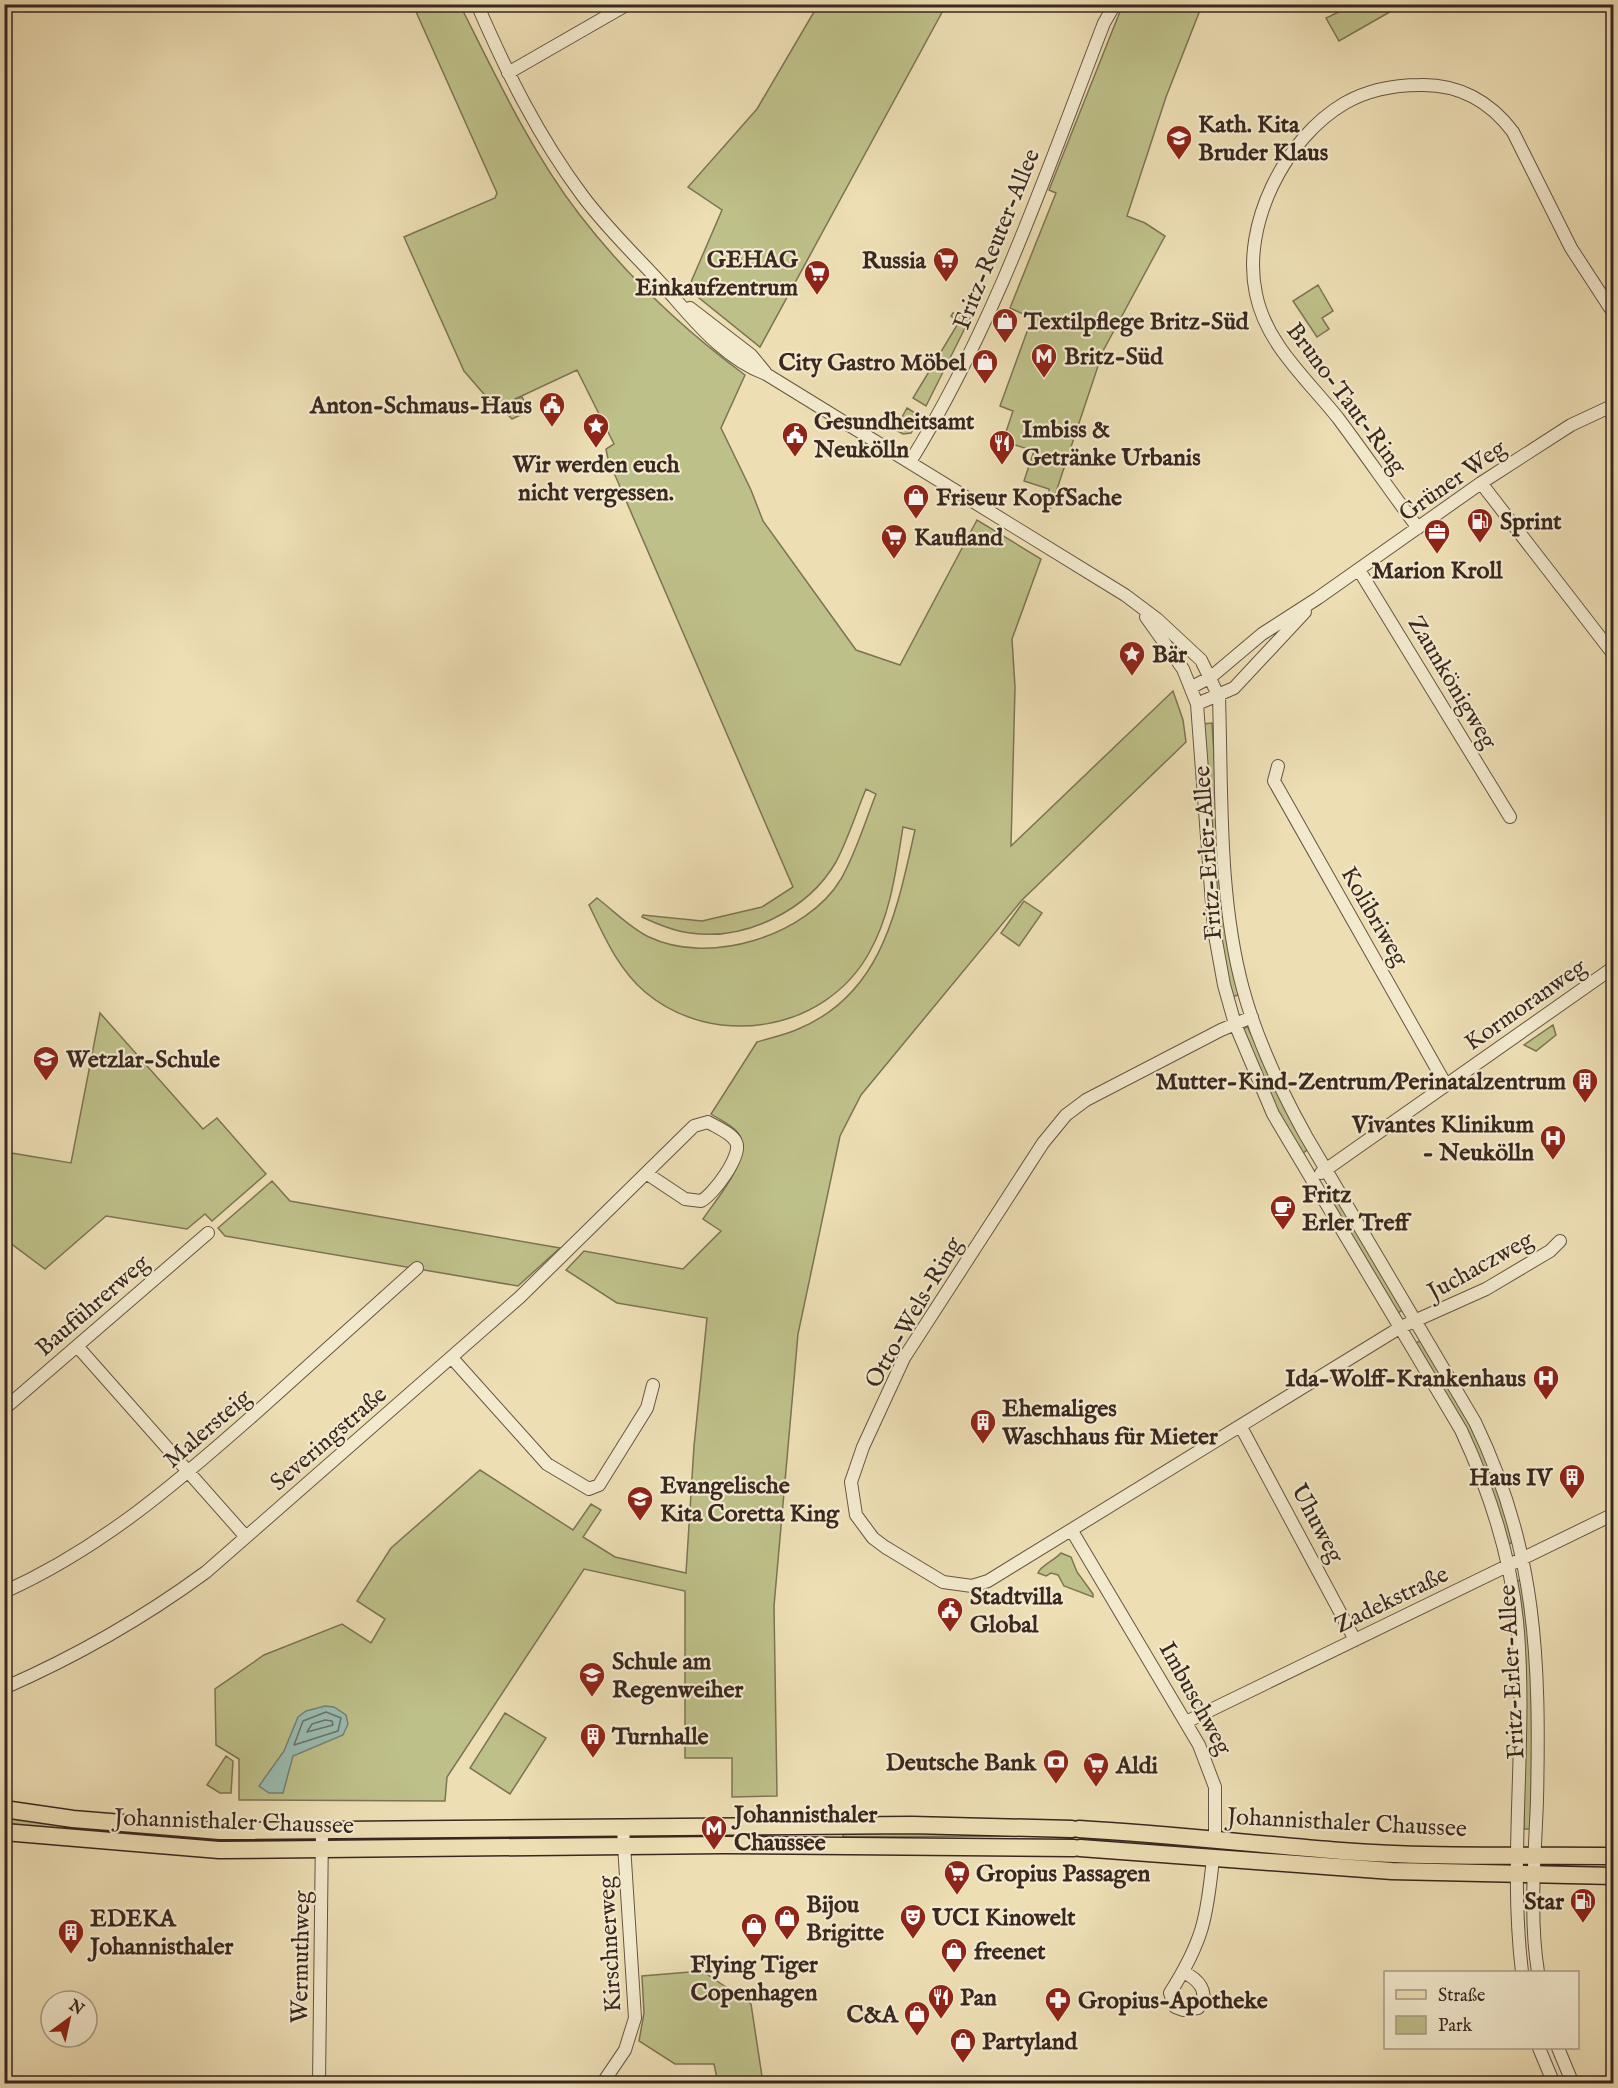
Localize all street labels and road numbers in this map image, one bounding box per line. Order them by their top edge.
street label: Fritz-Reuter-Allee [947,144,1048,335]
street label: Bruno-Taut-Ring [1279,317,1414,482]
street label: Grüner Weg [1393,432,1513,529]
street label: Zaunkönigweg [1400,610,1504,756]
street label: Fritz-Erler-Allee [1187,765,1230,941]
street label: Kolibriweg [1333,861,1415,973]
street label: Kormoranweg [1459,951,1594,1059]
street label: Juchaczweg [1420,1224,1540,1309]
street label: Otto-Wels-Ring [858,1231,971,1394]
street label: Bauführerweg [30,1248,157,1364]
street label: Severingstraße [264,1380,394,1498]
street label: Malersteig [158,1382,259,1476]
street label: Uhuweg [1283,1479,1351,1570]
street label: Zadekstraße [1330,1559,1454,1641]
street label: Fritz-Erler-Allee [1492,1584,1533,1760]
street label: Imbuschweg [1151,1637,1239,1762]
street label: Johannisthaler Chaussee [1223,1802,1468,1845]
street label: Johannisthaler Chaussee [110,1803,354,1842]
street label: Kirschnerweg [591,1874,630,2013]
street label: Wermuthweg [285,1889,318,2024]

